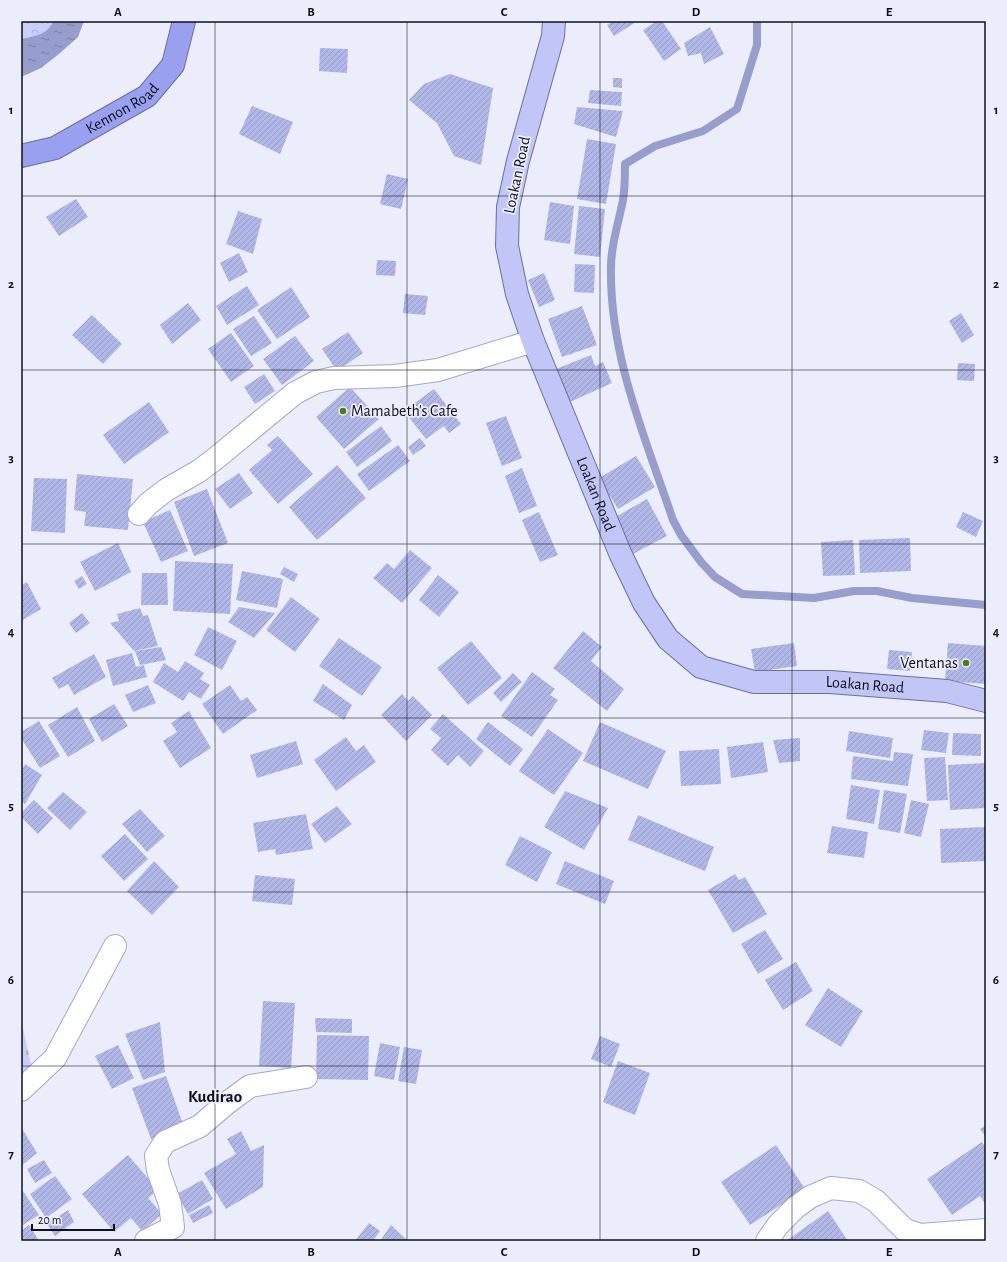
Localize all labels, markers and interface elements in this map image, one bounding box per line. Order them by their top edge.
text: A [114,6,122,19]
text: B [307,6,315,19]
text: C [501,6,508,19]
text: D [692,6,701,19]
text: E [886,6,893,19]
street label: Kennon Road [83,80,162,137]
text: 1 [9,104,13,117]
text: 1 [994,104,998,117]
street label: Loakan Road [501,135,533,215]
text: 2 [8,278,14,291]
text: 2 [993,278,999,291]
place label: Mamabeth's Cafe [351,403,458,419]
marker: Mamabeth's Cafe [338,406,348,416]
text: 3 [8,452,14,465]
text: 3 [993,452,999,465]
street label: Loakan Road [573,455,618,533]
text: 4 [8,626,15,639]
text: 4 [993,626,1000,639]
place label: Ventanas [900,655,958,671]
marker: Ventanas [961,658,971,668]
street label: Loakan Road [826,674,905,696]
text: 5 [8,800,14,813]
text: 5 [993,800,999,813]
text: 6 [8,974,14,987]
text: 6 [993,974,999,987]
district label: Kudirao [188,1088,242,1105]
text: 7 [8,1148,14,1161]
text: 7 [993,1148,999,1161]
scale bar [32,1206,114,1232]
text: 20 m [38,1214,61,1226]
text: A [114,1246,122,1259]
text: B [307,1246,315,1259]
text: C [501,1246,508,1259]
text: D [692,1246,701,1259]
text: E [886,1246,893,1259]

